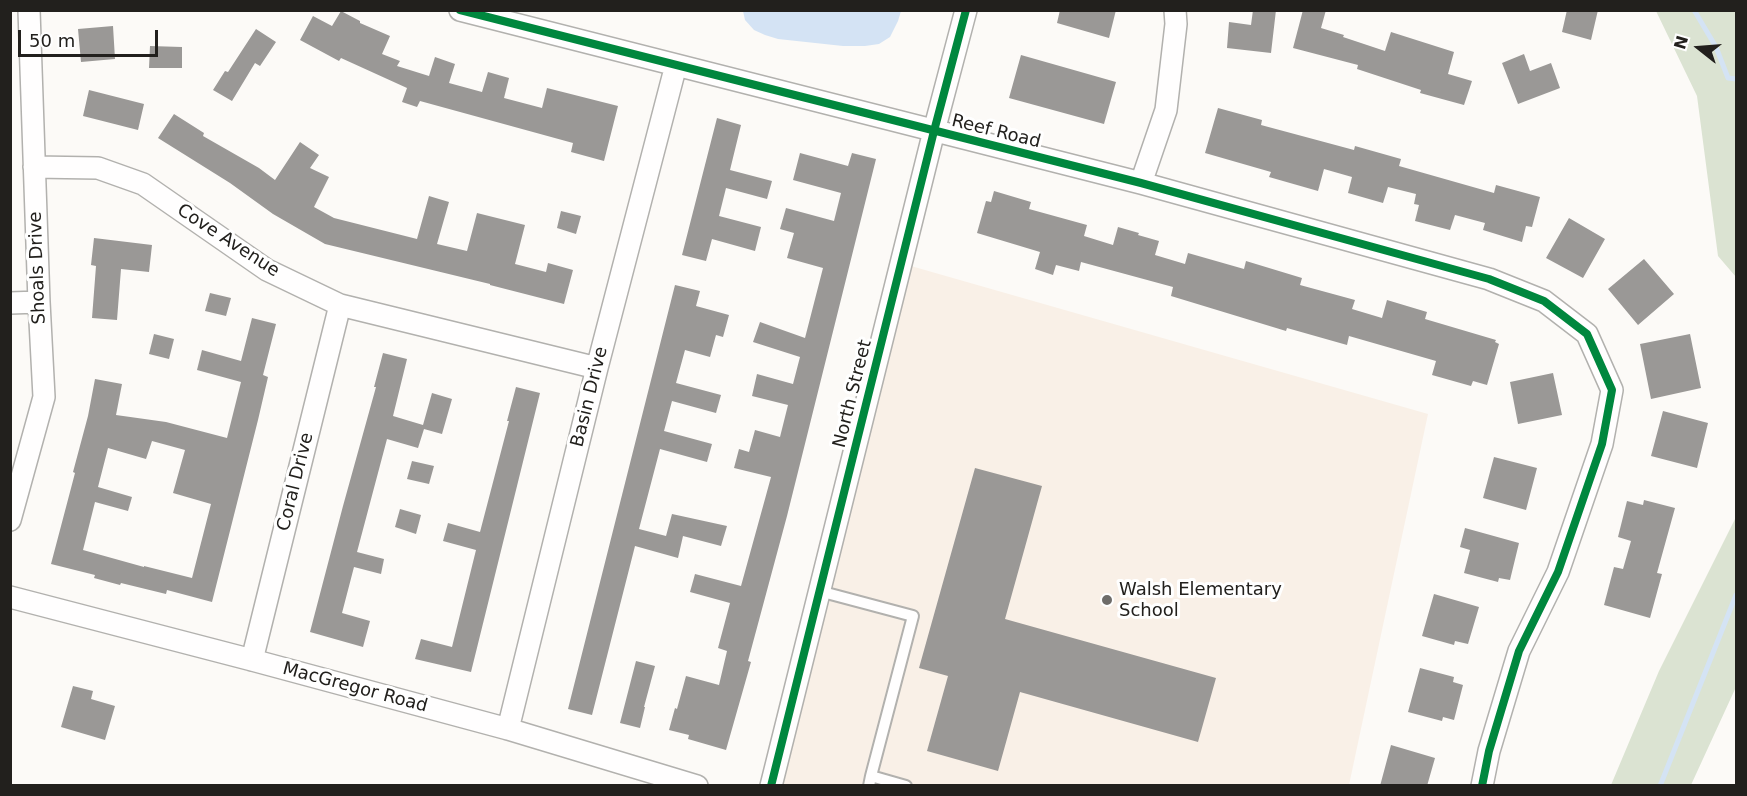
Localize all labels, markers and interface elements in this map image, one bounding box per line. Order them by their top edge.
scale bar [21,18,160,56]
north arrow [1669,18,1729,78]
text: 50 m [29,30,75,51]
text: N [1670,33,1692,52]
street label: Reef Road [949,111,1043,153]
street label: Cove Avenue [173,200,283,282]
street label: Shoals Drive [25,211,51,325]
street label: North Street [829,338,877,450]
street label: Basin Drive [567,344,613,450]
street label: Coral Drive [273,431,319,533]
place label: Walsh Elementary School [1119,579,1282,622]
marker: Walsh Elementary School [1100,593,1114,607]
street label: MacGregor Road [280,658,430,718]

